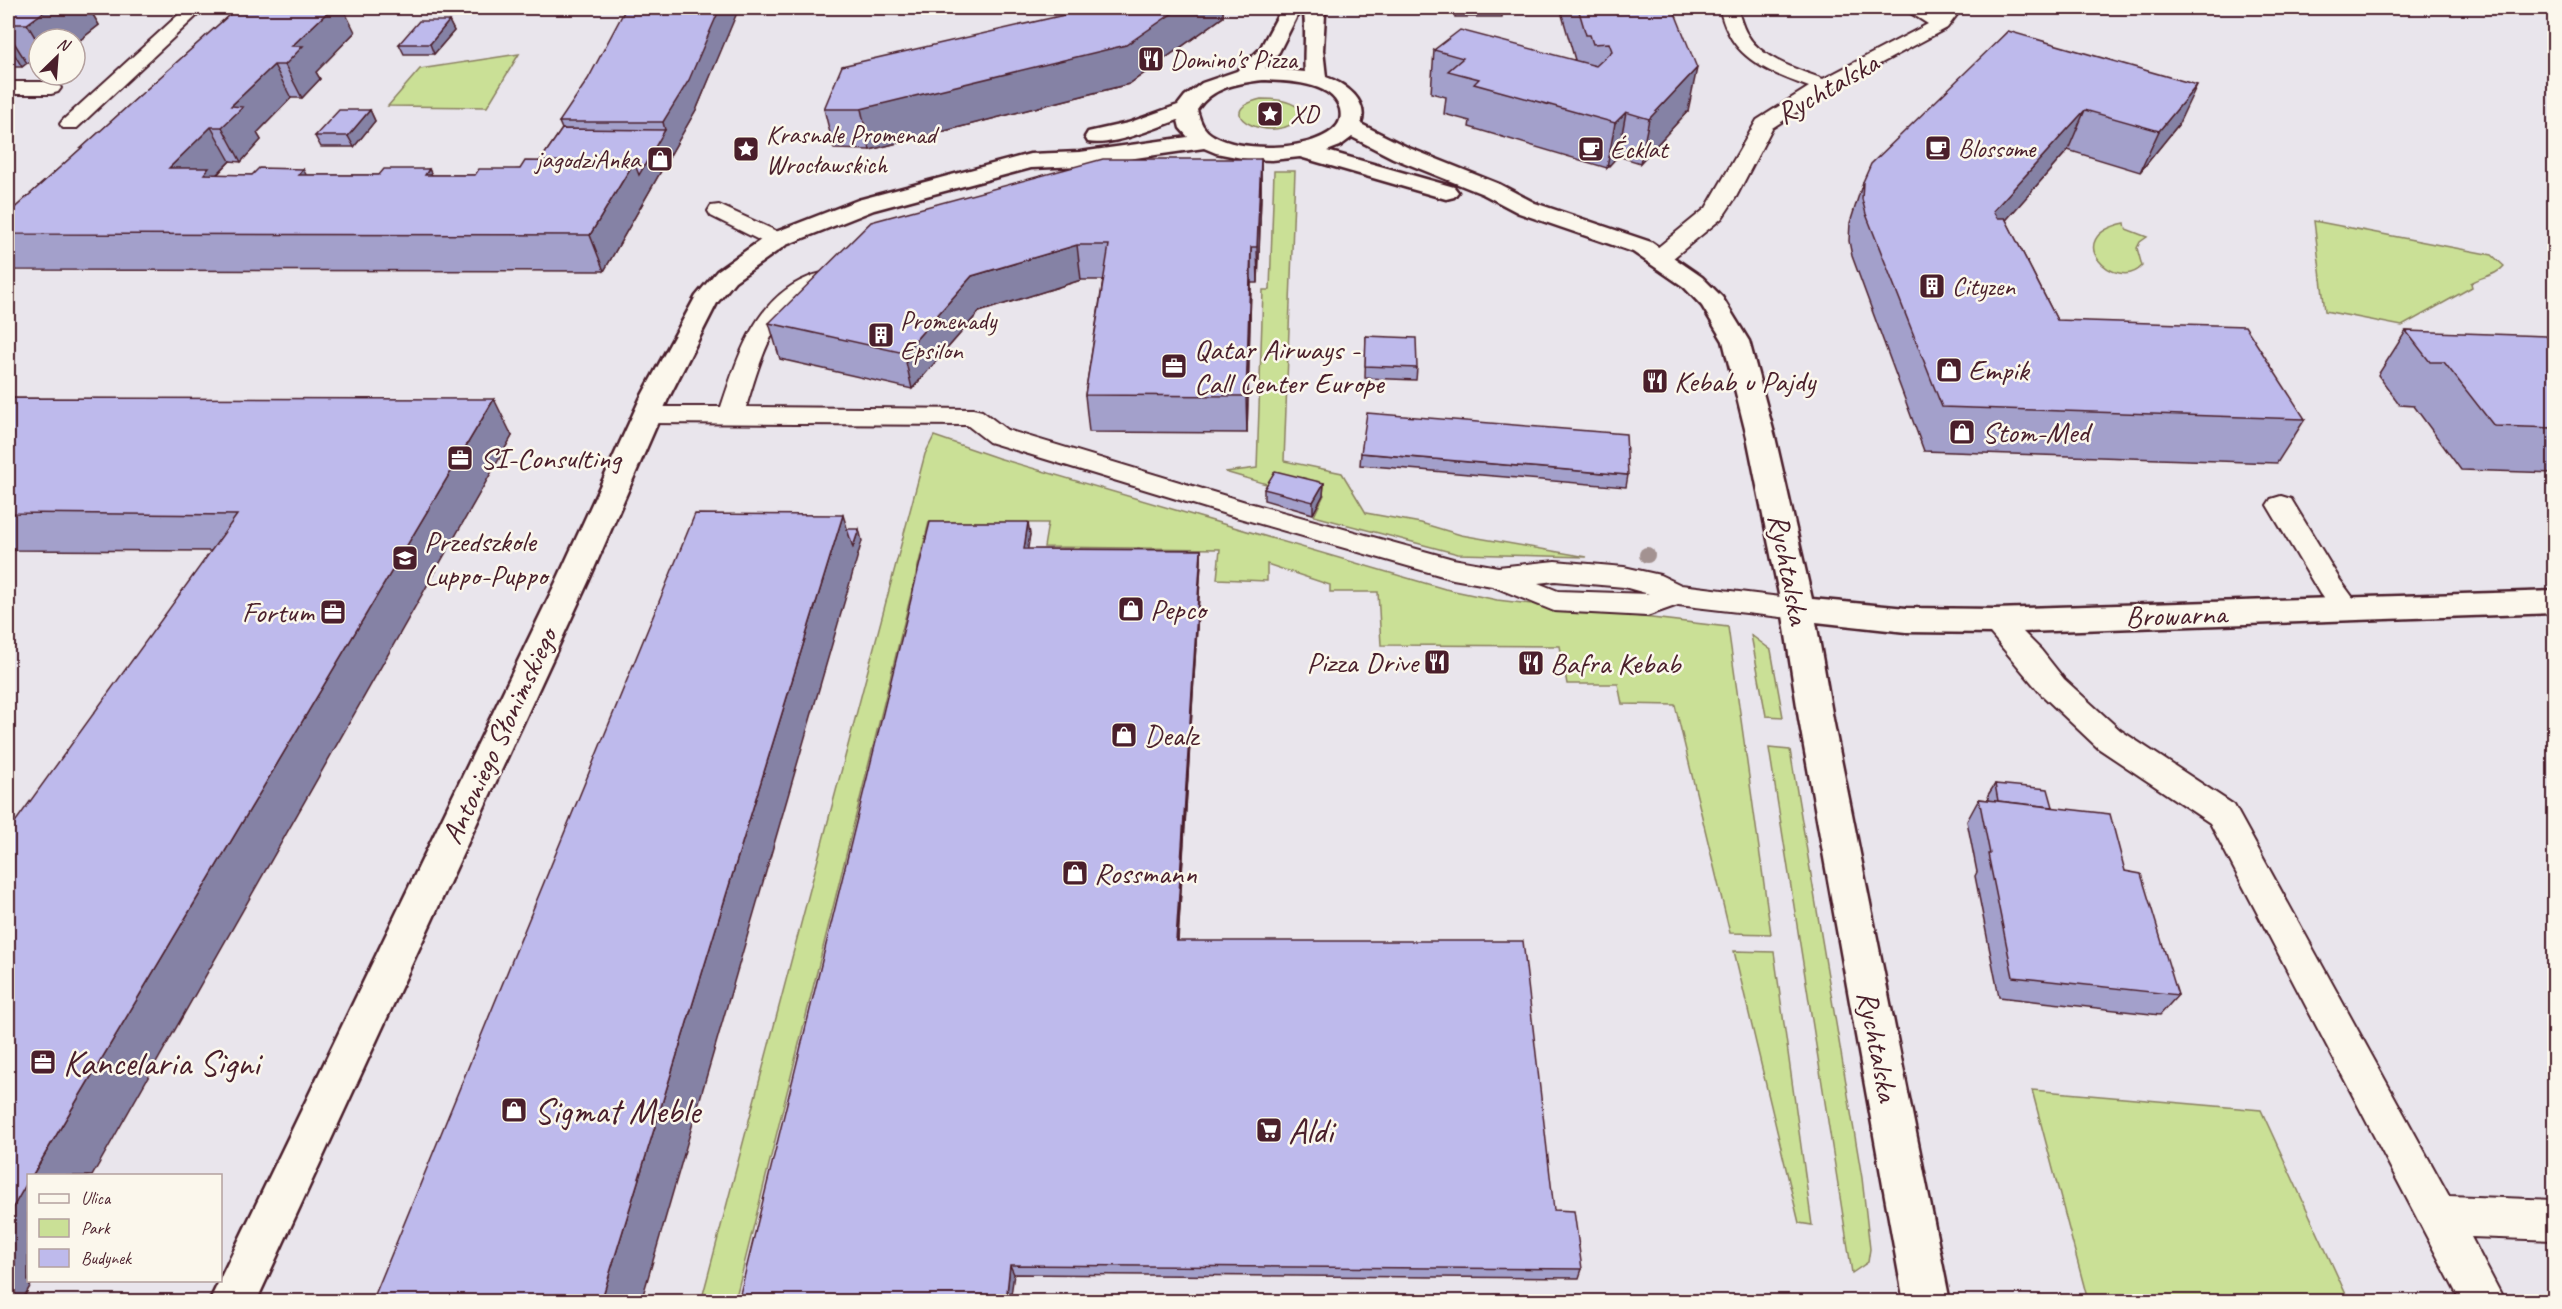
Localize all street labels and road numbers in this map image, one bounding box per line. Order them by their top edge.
street label: Rychtalska [1769,43,1887,132]
street label: Rychtalska [1760,510,1819,630]
street label: Browarna [2125,594,2230,636]
street label: Antoniego Słonimskiego [432,619,567,850]
street label: Rychtalska [1849,987,1908,1107]

